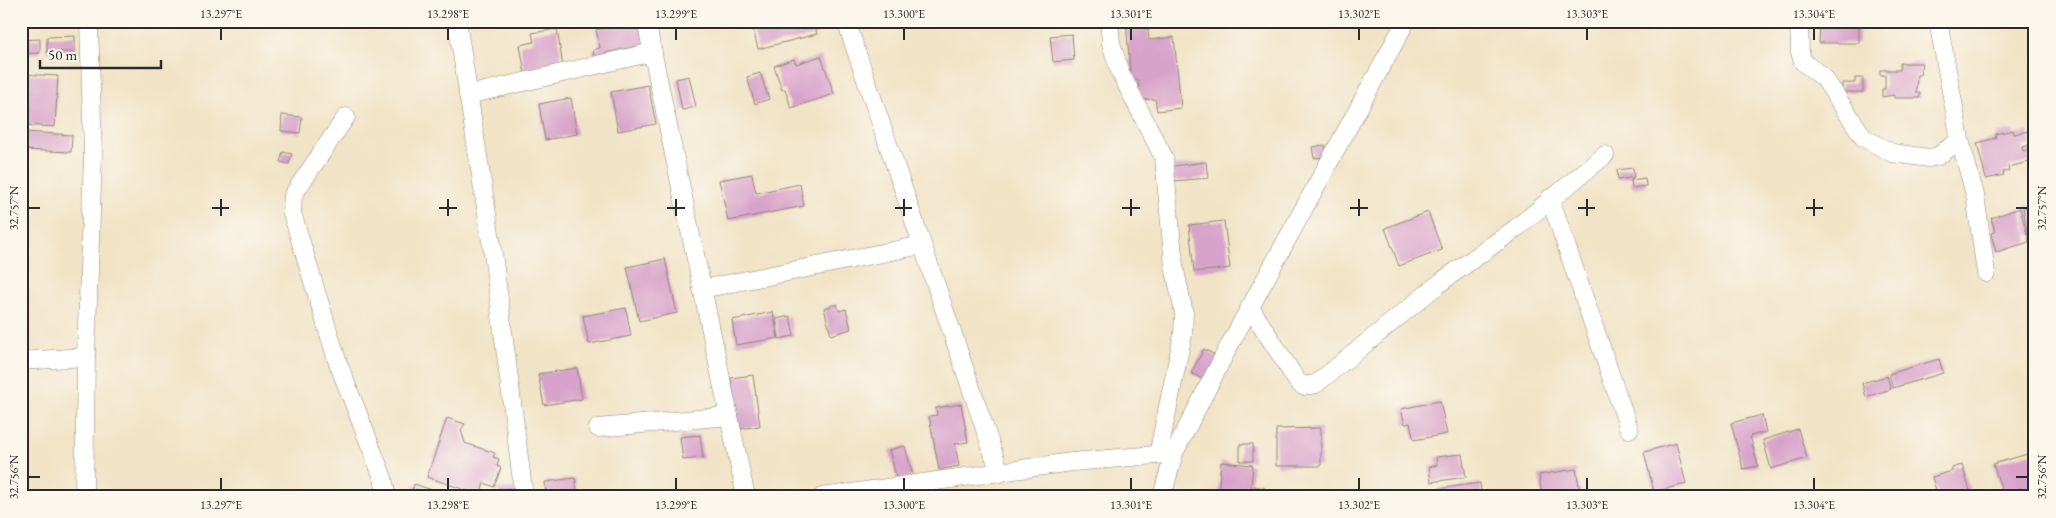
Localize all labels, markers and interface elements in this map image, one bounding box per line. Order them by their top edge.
text: 13.297°E [200,6,242,22]
text: 13.298°E [427,6,469,22]
text: 13.299°E [655,6,697,22]
text: 13.300°E [883,6,925,22]
text: 13.301°E [1110,6,1152,22]
text: 13.302°E [1338,6,1380,22]
text: 13.303°E [1566,6,1608,22]
text: 13.304°E [1793,6,1835,22]
scale bar [40,38,161,70]
text: 50 m [48,45,77,64]
text: 32.757°N [6,185,22,230]
text: 32.757°N [2034,185,2050,230]
text: 32.756°N [6,454,22,499]
text: 32.756°N [2034,454,2050,499]
text: 13.297°E [200,497,242,513]
text: 13.298°E [427,497,469,513]
text: 13.299°E [655,497,697,513]
text: 13.300°E [883,497,925,513]
text: 13.301°E [1110,497,1152,513]
text: 13.302°E [1338,497,1380,513]
text: 13.303°E [1566,497,1608,513]
text: 13.304°E [1793,497,1835,513]

